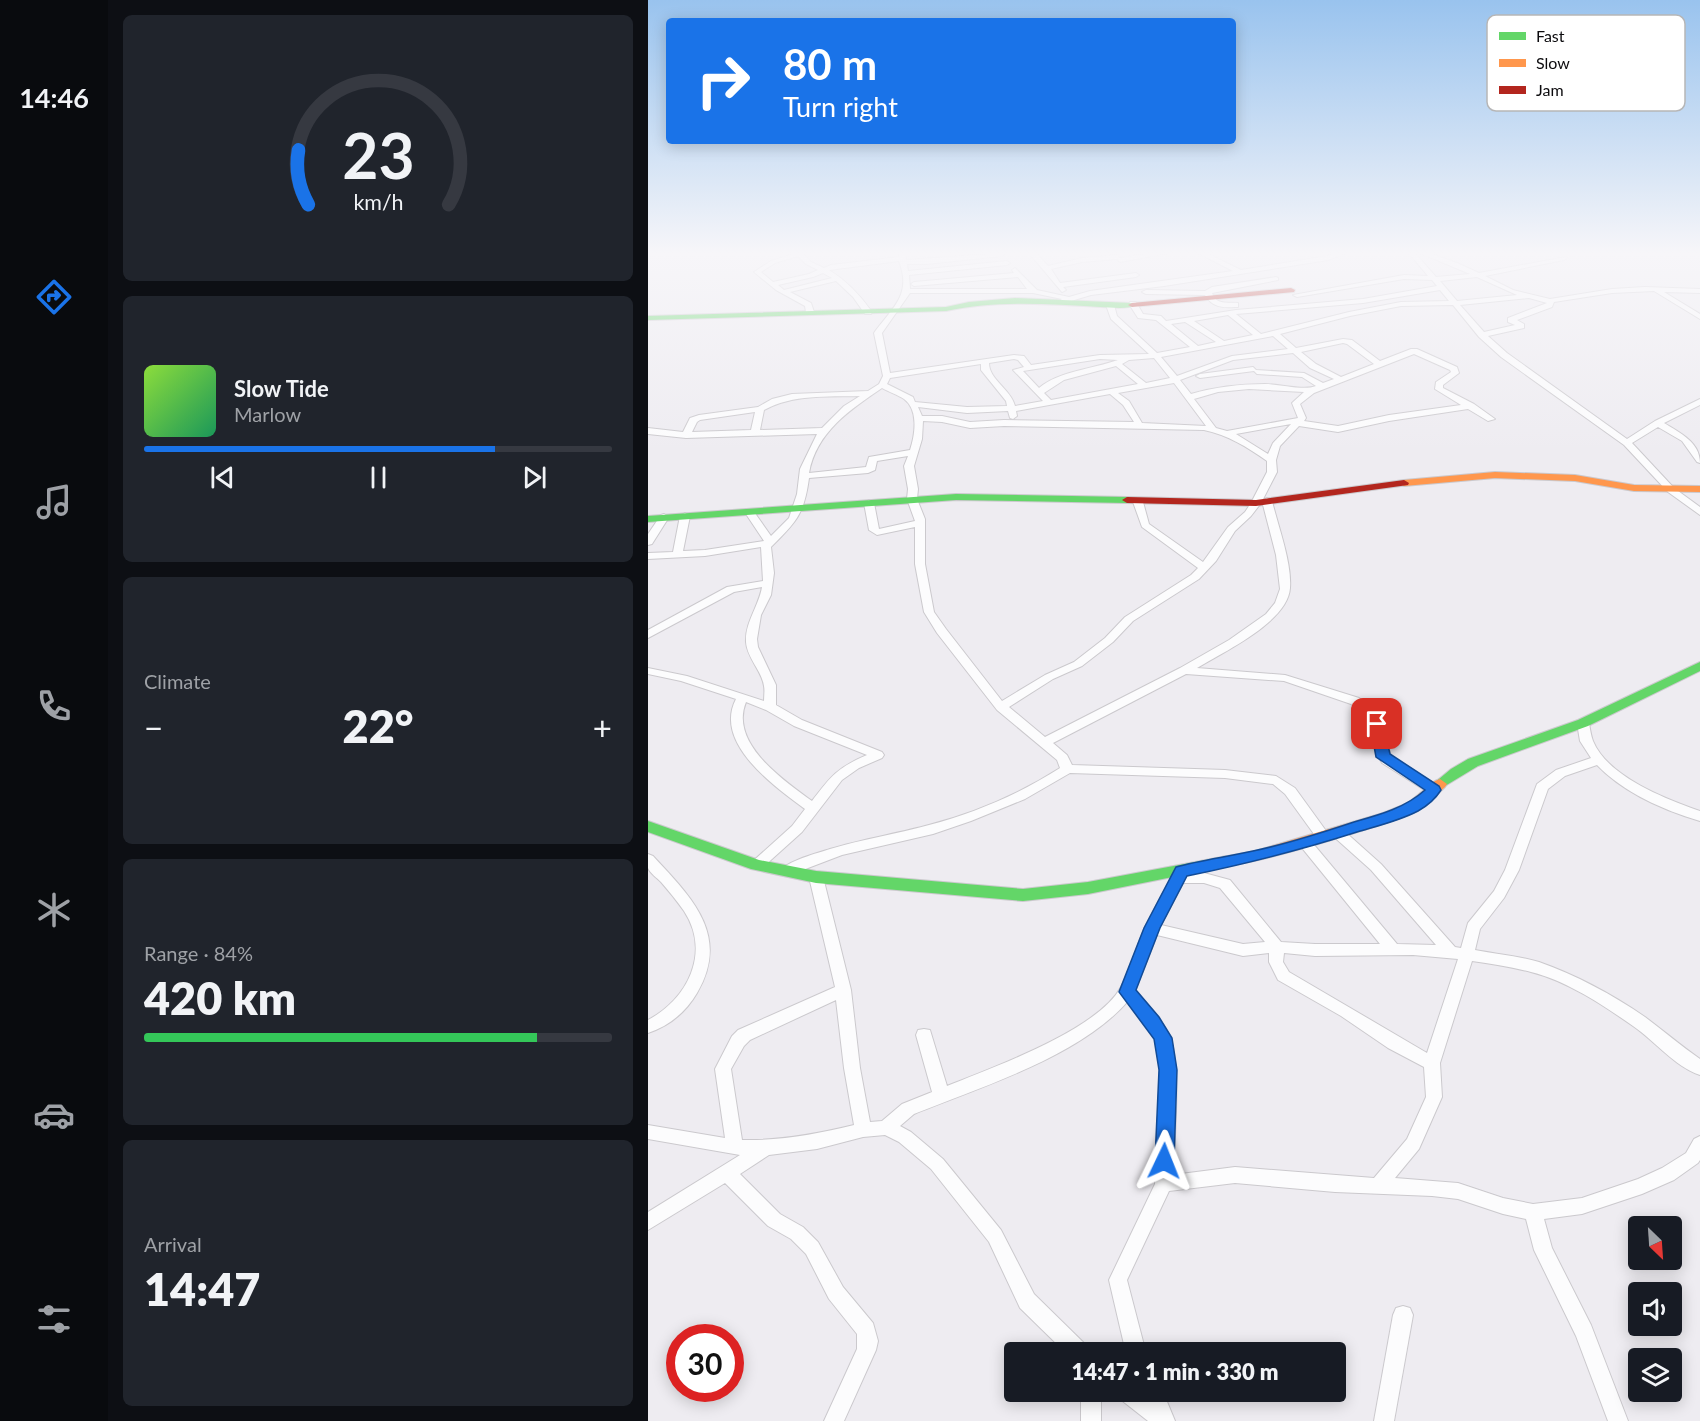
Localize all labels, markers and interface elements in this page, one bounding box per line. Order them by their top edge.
legend [1487,15,1685,111]
text: Fast [1536,26,1565,45]
text: 80 m [783,39,877,89]
icon: right [684,42,762,120]
text: Slow [1536,53,1570,72]
text: Jam [1536,80,1564,99]
text: 14:46 [19,81,89,114]
text: Turn right [783,90,898,123]
text: 23 [342,117,414,192]
text: km/h [353,189,403,215]
icon: directions [33,276,75,318]
text: Slow Tide [234,375,329,402]
text: Marlow [234,402,301,426]
icon: previous [206,461,239,494]
icon: pause [362,461,395,494]
icon: next [518,461,551,494]
icon: music [33,481,75,523]
text: Climate [144,669,211,693]
icon: phone [33,685,75,727]
pin [1351,698,1402,749]
text: 22° [343,699,413,753]
text: − [144,707,163,747]
text: + [593,707,612,747]
icon: arrive [1360,707,1393,740]
icon: climate [33,889,75,931]
text: Range · 84% [144,941,253,965]
text: 420 km [144,971,296,1025]
icon: car [33,1094,75,1136]
position arrow [1132,1129,1196,1193]
north arrow [1628,1216,1682,1270]
map controls [1628,1216,1682,1402]
text: Arrival [144,1232,202,1256]
text: 14:47 [144,1262,260,1316]
button: sound [1628,1282,1682,1336]
icon: filters [33,1298,75,1340]
speed limit sign: 30 [666,1324,744,1402]
button: layers [1628,1348,1682,1402]
text: 14:47 · 1 min · 330 m [1072,1358,1278,1385]

